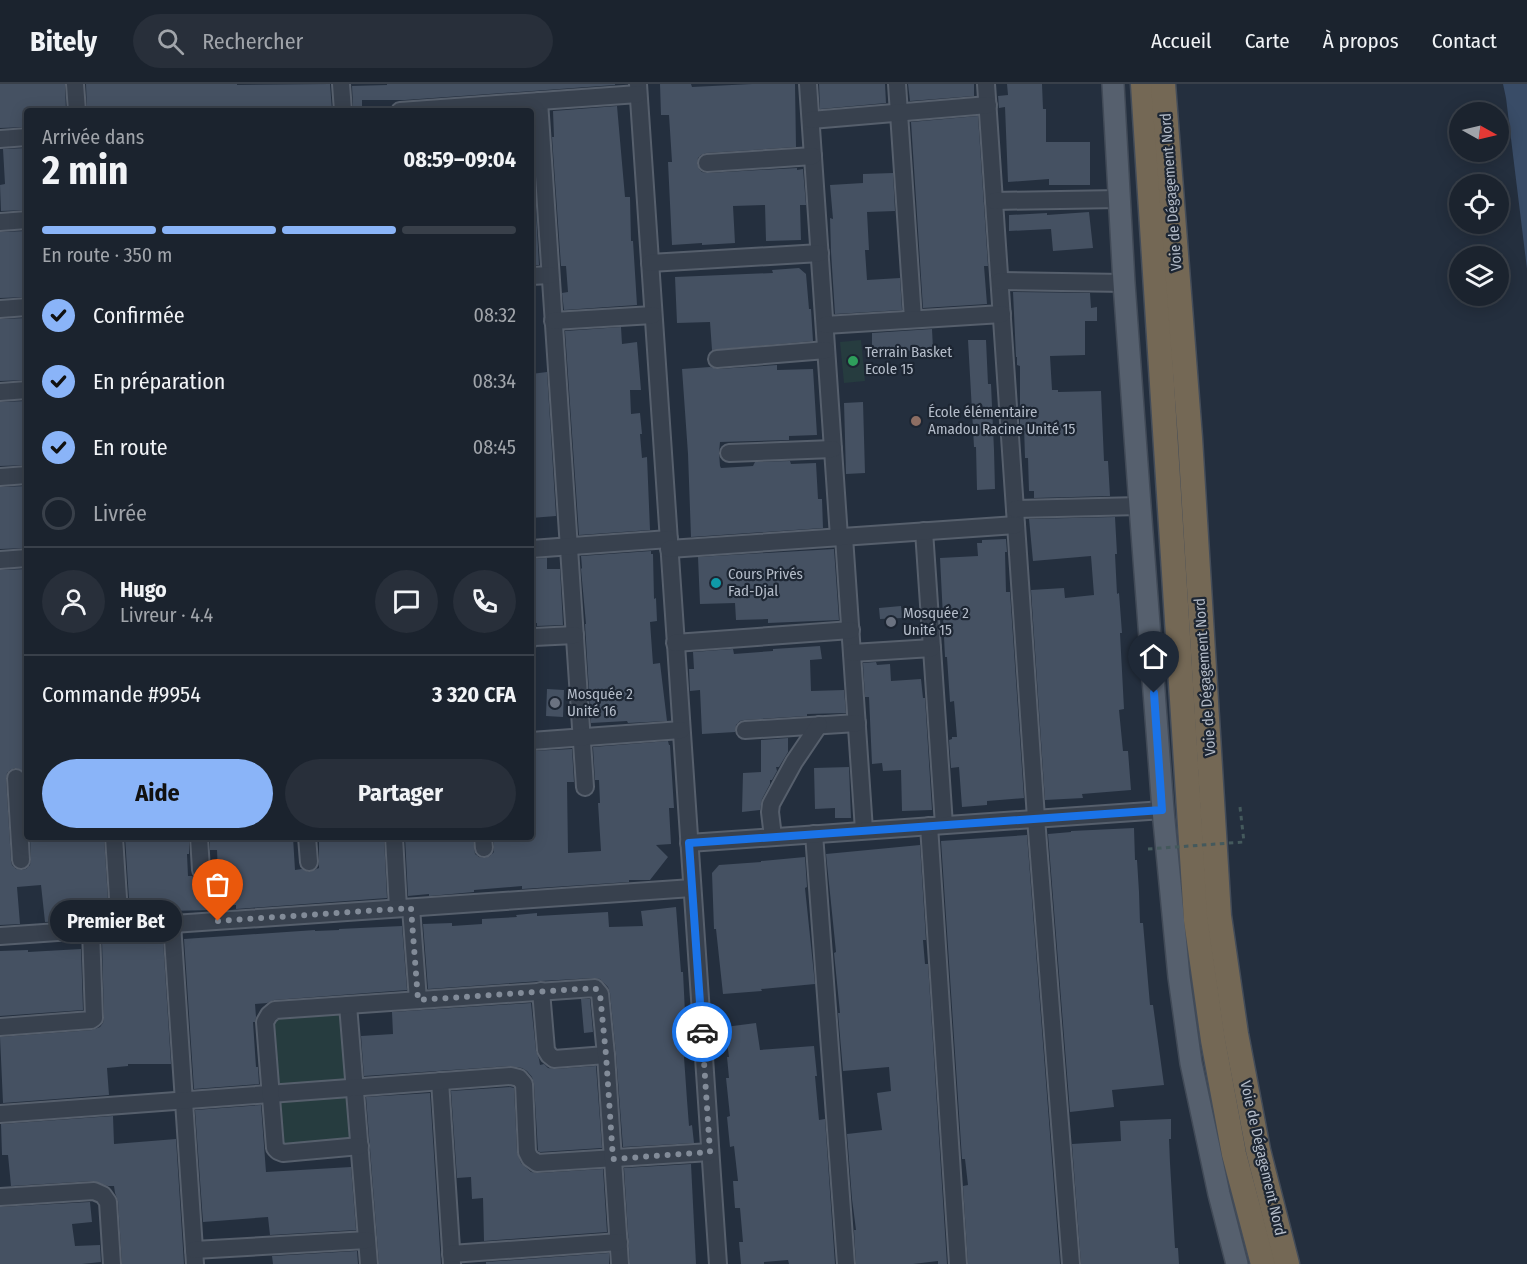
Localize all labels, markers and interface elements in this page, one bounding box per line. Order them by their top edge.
search box [133,14,553,68]
text: Bitely [30,25,97,58]
icon: search [154,25,187,58]
text: Rechercher [202,28,303,55]
text: Accueil [1151,28,1212,54]
text: Carte [1245,28,1290,54]
text: À propos [1323,28,1399,54]
text: Contact [1432,28,1497,54]
north arrow [1449,102,1509,162]
map controls [1449,102,1509,306]
street label: Voie de Dégagement Nord [1157,112,1185,272]
text: Arrivée dans [42,125,144,149]
text: 08:59–09:04 [403,146,516,173]
text: 2 min [42,148,128,194]
button: locate [1449,174,1509,234]
text: En route · 350 m [42,243,172,267]
button: layers [1449,246,1509,306]
icon: check [42,299,75,332]
text: Confirmée [93,302,185,329]
text: 08:32 [473,303,516,327]
place label: Terrain Basket Ecole 15 [865,343,952,378]
marker: Terrain Basket Ecole 15 [846,354,860,368]
icon: check [42,365,75,398]
text: En préparation [93,368,225,395]
text: 08:34 [473,369,516,393]
place label: École élémentaire Amadou Racine Unité 15 [928,403,1075,438]
marker: École élémentaire Amadou Racine Unité 15 [909,414,923,428]
icon: check [42,431,75,464]
text: En route [93,434,168,461]
text: 08:45 [473,435,516,459]
text: Livrée [93,500,147,527]
place label: Cours Privés Fad-Djal [728,565,803,600]
button: person [42,570,105,633]
button: chat [375,570,438,633]
button: phone [453,570,516,633]
text: Hugo [120,576,167,603]
marker: Cours Privés Fad-Djal [709,576,723,590]
street label: Voie de Dégagement Nord [1191,597,1219,757]
text: Livreur · 4.4 [120,603,213,627]
place label: Mosquée 2 Unité 15 [903,604,969,639]
marker: Mosquée 2 Unité 15 [884,615,898,629]
pin [1128,631,1179,693]
icon: home [1137,640,1170,673]
text: Commande #9954 [42,681,201,708]
text: 3 320 CFA [432,681,516,708]
place label: Mosquée 2 Unité 16 [567,685,633,720]
marker: Mosquée 2 Unité 16 [548,696,562,710]
button: Aide [42,759,273,828]
button: Partager [285,759,516,828]
pin [192,859,243,921]
icon: bag [201,868,234,901]
callout: Premier Bet [50,900,182,942]
text: Premier Bet [67,909,165,933]
courier [672,1002,732,1062]
icon: car [686,1016,719,1049]
street label: Voie de Dégagement Nord [1236,1079,1290,1237]

